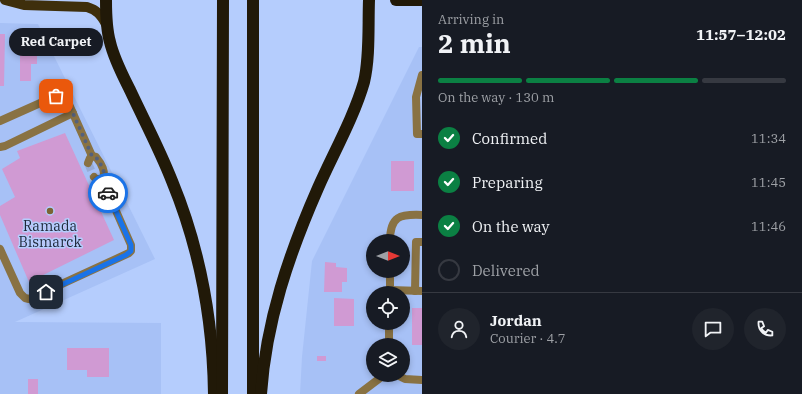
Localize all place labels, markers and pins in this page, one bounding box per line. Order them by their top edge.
callout: Red Carpet [9,28,103,56]
pin [39,79,73,113]
marker: Ramada Bismarck [45,206,55,216]
place label: Ramada Bismarck [18,217,82,251]
pin [29,275,63,309]

